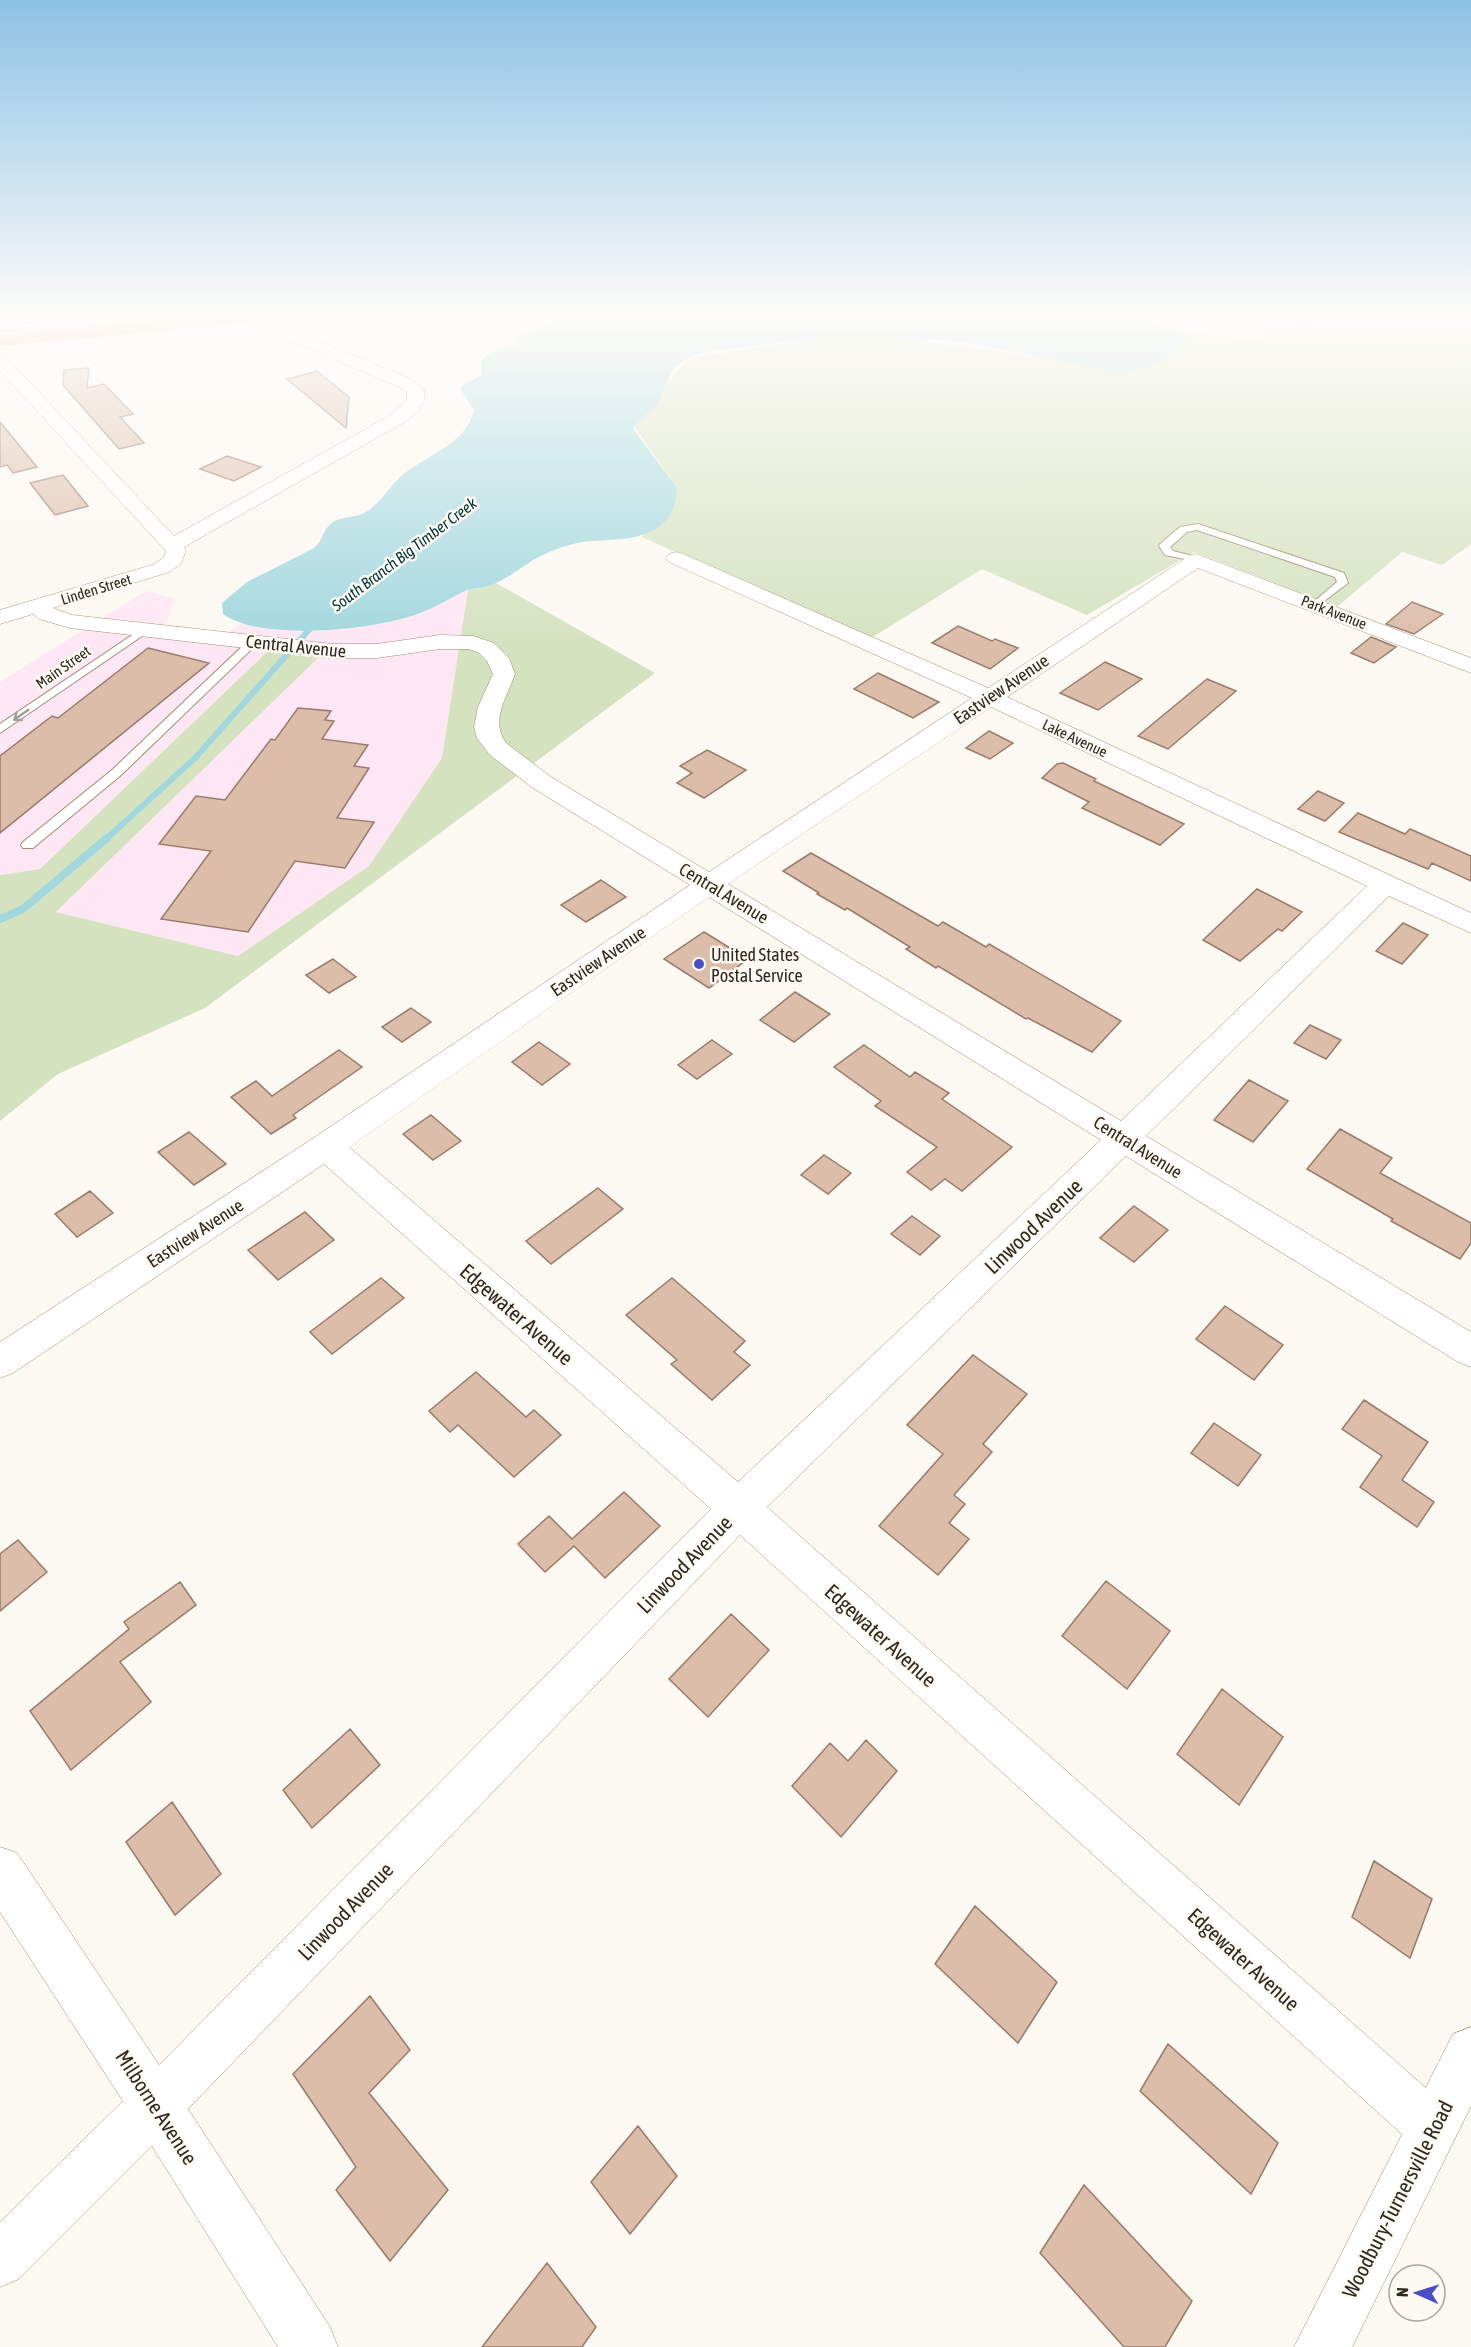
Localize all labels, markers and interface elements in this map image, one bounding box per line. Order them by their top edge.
water label: South Branch Big Timber Creek [327,493,481,616]
street label: Linden Street [59,570,133,608]
street label: Park Avenue [1299,592,1369,632]
street label: Central Avenue [245,630,347,662]
street label: Main Street [32,642,94,692]
street label: Eastview Avenue [949,649,1053,729]
one-way arrow [14,709,30,721]
street label: Lake Avenue [1040,716,1110,760]
street label: Central Avenue [675,858,773,928]
street label: Eastview Avenue [546,921,650,1001]
place label: United States Postal Service [711,944,803,986]
marker: United States Postal Service [692,957,706,971]
street label: Central Avenue [1090,1111,1186,1183]
street label: Linwood Avenue [979,1174,1087,1278]
street label: Eastview Avenue [143,1194,247,1272]
street label: Edgewater Avenue [456,1259,578,1369]
street label: Linwood Avenue [632,1510,736,1618]
street label: Edgewater Avenue [820,1579,942,1691]
street label: Linwood Avenue [293,1857,397,1965]
street label: Edgewater Avenue [1183,1903,1305,2015]
street label: Milborne Avenue [111,2045,203,2169]
street label: Woodbury-Turnersville Road [1337,2096,1457,2302]
north arrow [1387,2263,1447,2323]
text: N [1393,2287,1411,2297]

